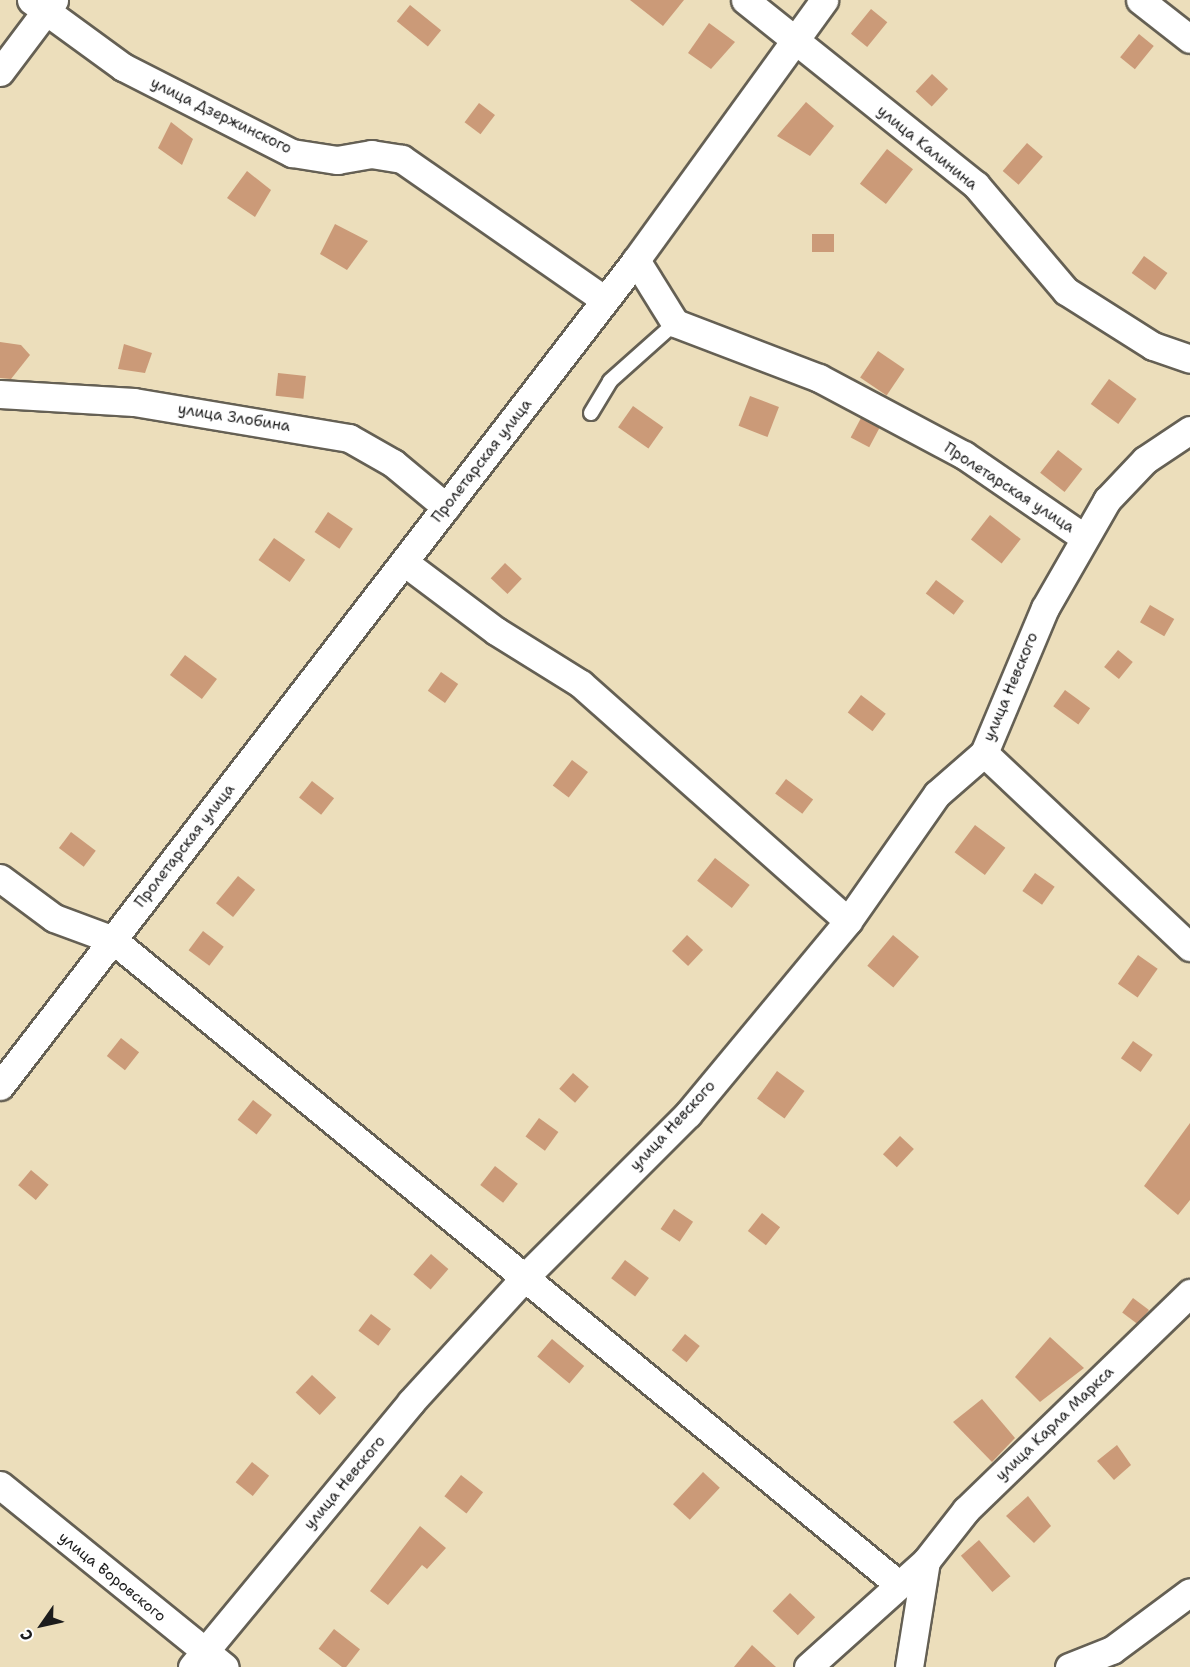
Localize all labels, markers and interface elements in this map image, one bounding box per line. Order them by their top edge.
street label: улица Дзержинского [148,74,294,158]
street label: улица Калинина [873,102,981,194]
street label: Пролетарская улица [428,396,536,526]
street label: улица Злобина [177,400,291,436]
street label: Пролетарская улица [941,439,1077,537]
street label: улица Невского [980,630,1042,744]
street label: Пролетарская улица [131,781,239,911]
street label: улица Невского [627,1077,719,1175]
street label: улица Карла Маркса [992,1363,1118,1485]
street label: улица Невского [301,1433,389,1533]
street label: улица Воровского [55,1528,169,1626]
north arrow [12,1595,72,1655]
text: С [15,1625,38,1645]

